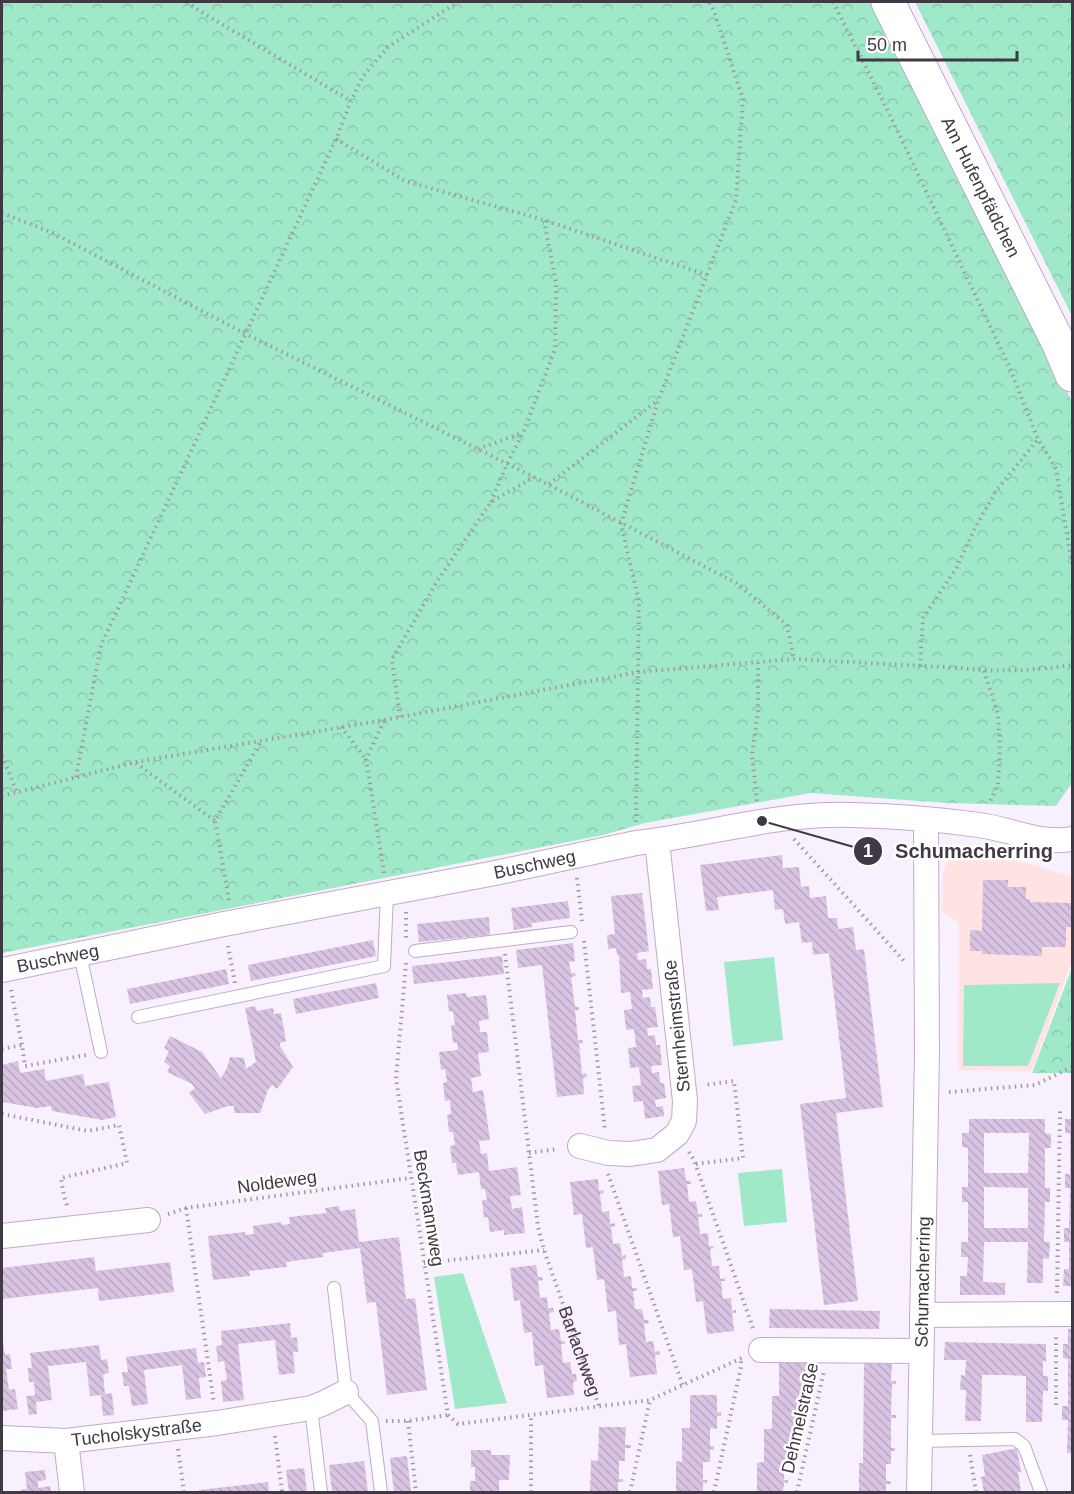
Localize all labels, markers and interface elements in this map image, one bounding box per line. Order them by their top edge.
scale bar [858,24,1017,62]
text: 50 m [867,35,907,55]
street label: Am Hufenpfädchen [937,114,1024,261]
callout: Schumacherring [853,832,1065,870]
text: Schumacherring [895,840,1053,862]
text: 1 [863,841,873,861]
street label: Buschweg [492,846,577,883]
street label: Buschweg [15,940,101,977]
street label: Sternheimstraße [660,959,694,1093]
street label: Beckmannweg [410,1148,448,1268]
street label: Noldeweg [236,1167,318,1197]
street label: Schumacherring [912,1216,934,1348]
street label: Barlachweg [555,1303,605,1399]
street label: Dehmelstraße [778,1361,822,1475]
street label: Tucholskystraße [70,1415,203,1450]

